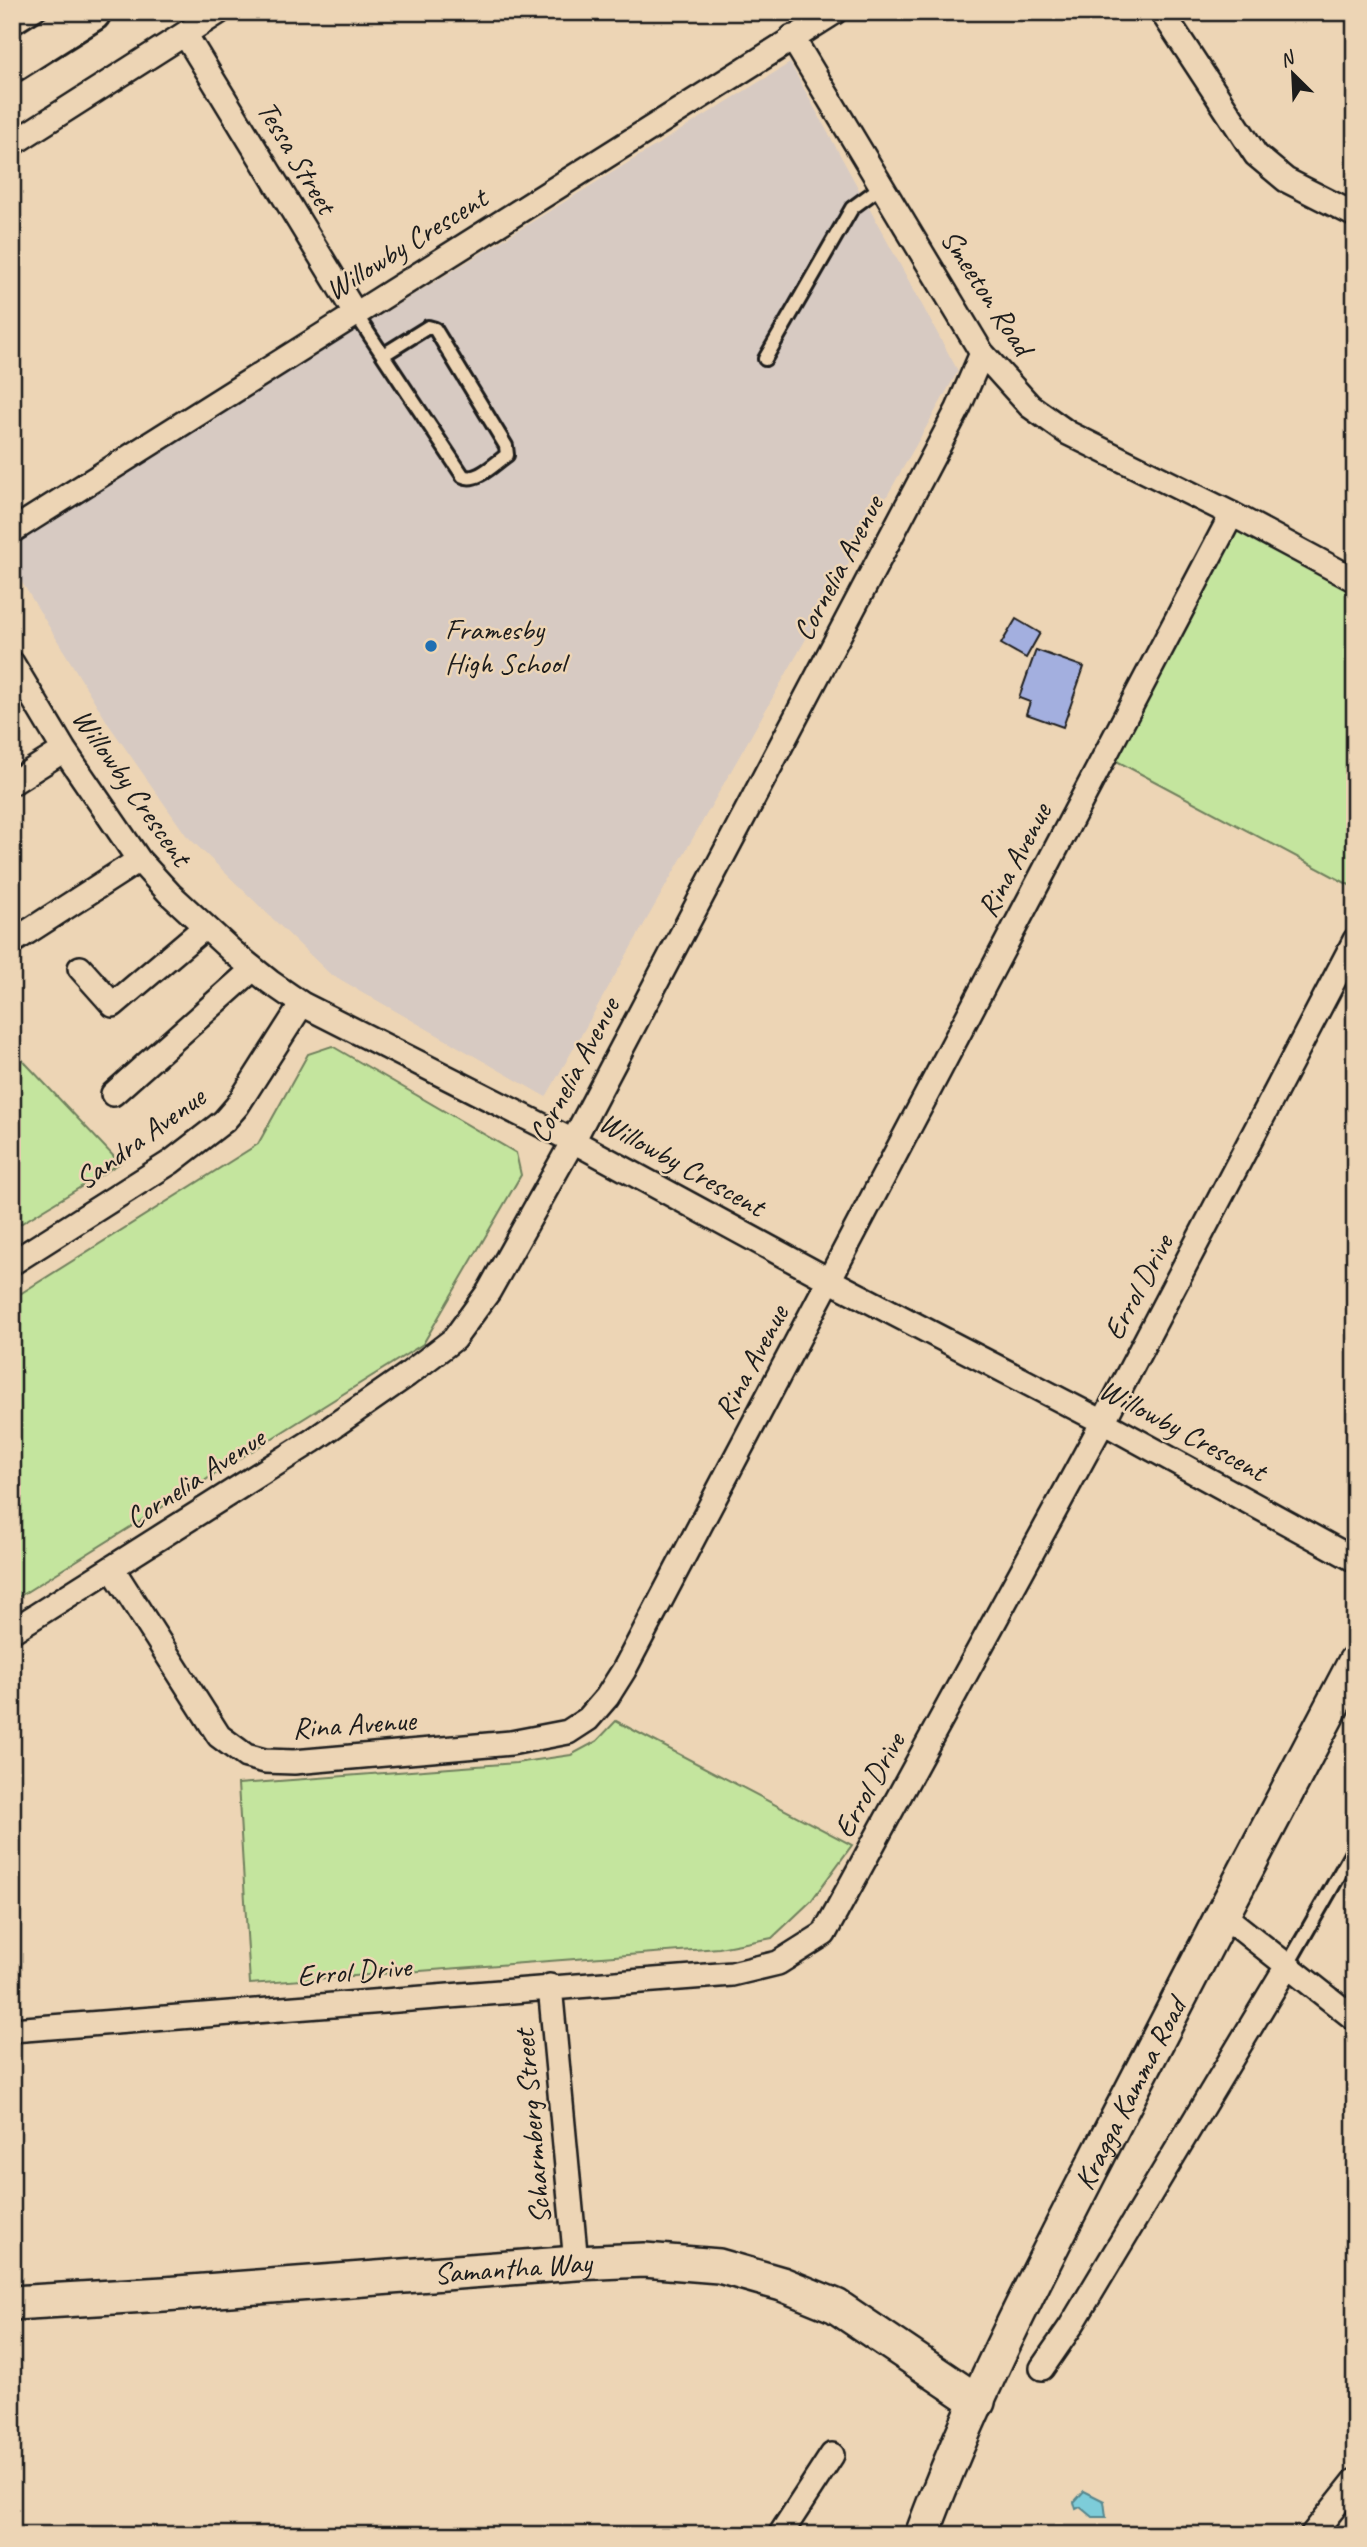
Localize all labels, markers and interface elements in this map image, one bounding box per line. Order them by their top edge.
north arrow [1258,38,1328,108]
text: N [1276,45,1300,73]
street label: Tessa Street [248,94,347,223]
street label: Willowby Crescent [318,178,496,309]
street label: Smeeton Road [932,222,1044,366]
street label: Cornelia Avenue [784,487,893,647]
place label: Framesby High School [445,610,570,682]
marker: Framesby High School [423,638,439,654]
street label: Willowby Crescent [64,701,202,876]
street label: Rina Avenue [968,795,1061,923]
street label: Cornelia Avenue [520,989,629,1149]
street label: Sandra Avenue [67,1077,214,1198]
street label: Willowby Crescent [593,1103,774,1227]
street label: Errol Drive [1094,1226,1183,1346]
street label: Rina Avenue [705,1297,798,1425]
street label: Willowby Crescent [1093,1370,1276,1491]
street label: Cornelia Avenue [118,1418,274,1537]
street label: Rina Avenue [291,1701,419,1747]
street label: Errol Drive [825,1724,914,1844]
street label: Errol Drive [295,1947,415,1995]
street label: Kragga Kamma Road [1065,1988,1197,2196]
street label: Scharmberg Street [504,2025,559,2226]
street label: Samantha Way [432,2243,594,2293]

